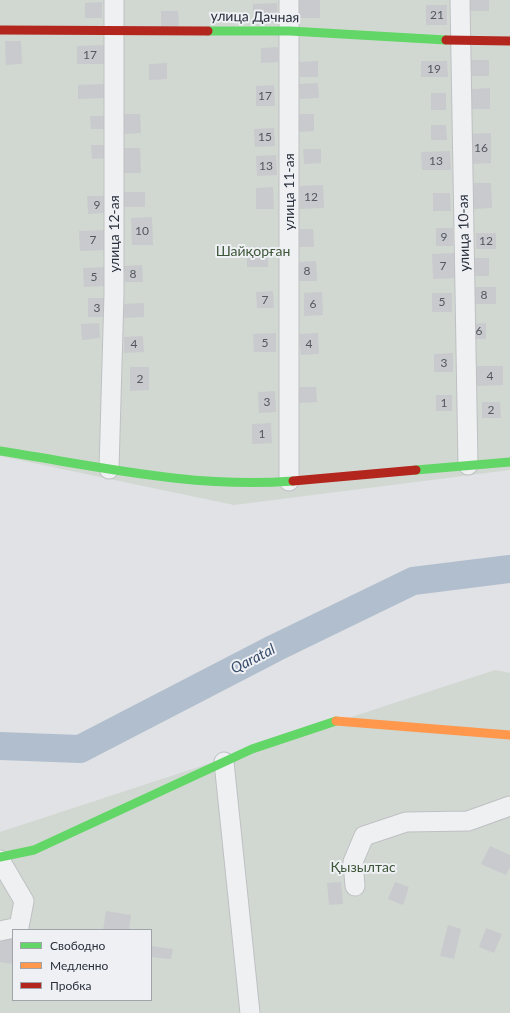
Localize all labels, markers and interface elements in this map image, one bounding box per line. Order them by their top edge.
street label: улица Дачная [211,8,299,26]
house number: 21 [430,8,444,22]
house number: 17 [83,48,97,62]
house number: 19 [427,62,441,76]
house number: 17 [258,89,272,103]
house number: 15 [258,130,272,144]
house number: 16 [474,141,488,155]
street label: улица 11-ая [281,153,297,231]
house number: 13 [429,154,443,168]
house number: 13 [259,159,273,173]
house number: 12 [304,190,318,204]
street label: улица 10-ая [455,194,473,272]
street label: улица 12-ая [106,195,122,273]
house number: 9 [94,198,100,212]
house number: 10 [135,224,149,238]
house number: 9 [441,230,447,244]
house number: 7 [90,233,96,247]
house number: 12 [479,234,493,248]
park label: Шайқорған [216,243,290,259]
house number: 7 [440,259,446,273]
house number: 8 [304,264,310,278]
house number: 8 [130,267,136,281]
house number: 5 [91,270,97,284]
house number: 8 [481,288,487,302]
house number: 7 [262,293,268,307]
house number: 5 [439,295,445,309]
house number: 6 [310,297,316,311]
house number: 3 [94,301,100,315]
house number: 6 [476,324,482,338]
house number: 5 [262,336,268,350]
house number: 4 [131,337,137,351]
house number: 4 [306,337,312,351]
house number: 3 [441,356,447,370]
house number: 4 [487,369,493,383]
house number: 2 [137,372,143,386]
house number: 3 [264,395,270,409]
house number: 1 [441,396,447,410]
house number: 2 [488,403,494,417]
house number: 1 [259,427,265,441]
water label: Qaratal [228,640,278,678]
park label: Қызылтас [330,859,396,875]
legend [12,929,152,1001]
text: Свободно [50,938,105,953]
text: Медленно [50,958,108,973]
text: Пробка [50,978,91,993]

